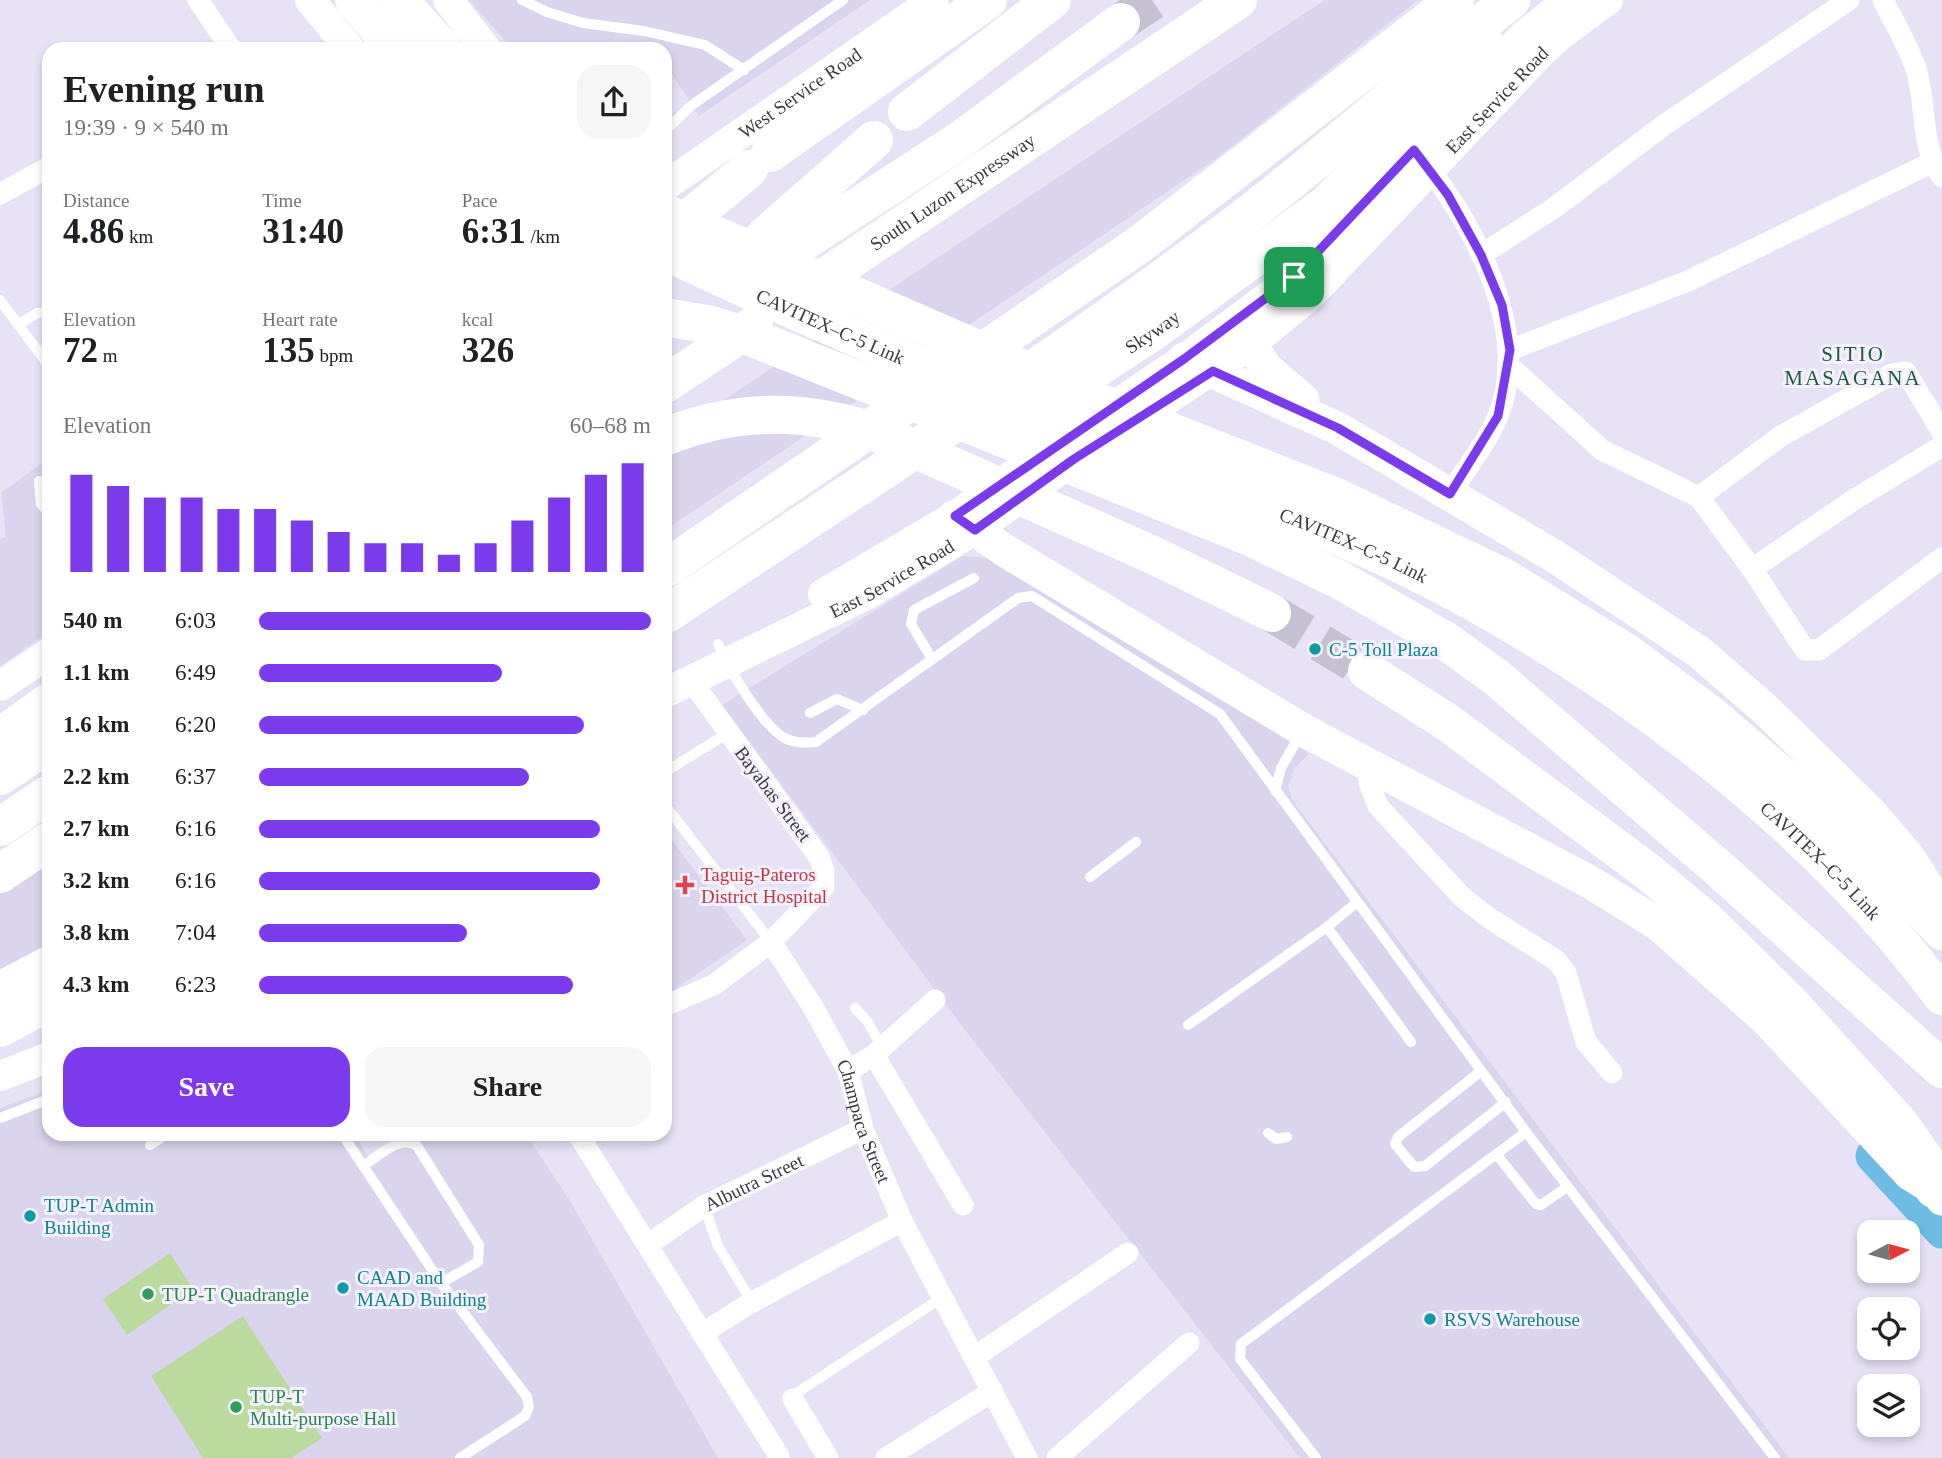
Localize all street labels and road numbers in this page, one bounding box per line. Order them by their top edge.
street label: East Service Road [1441,41,1553,157]
street label: West Service Road [735,43,866,142]
street label: South Luzon Expressway [866,129,1039,254]
street label: CAVITEX–C-5 Link [753,284,908,368]
street label: Skyway [1121,305,1184,357]
street label: CAVITEX–C-5 Link [1277,503,1432,587]
street label: East Service Road [826,535,958,622]
street label: Bayabas Street [730,742,816,846]
street label: CAVITEX–C-5 Link [1757,797,1885,924]
street label: Champaca Street [833,1055,895,1187]
street label: Albutra Street [701,1149,807,1215]

